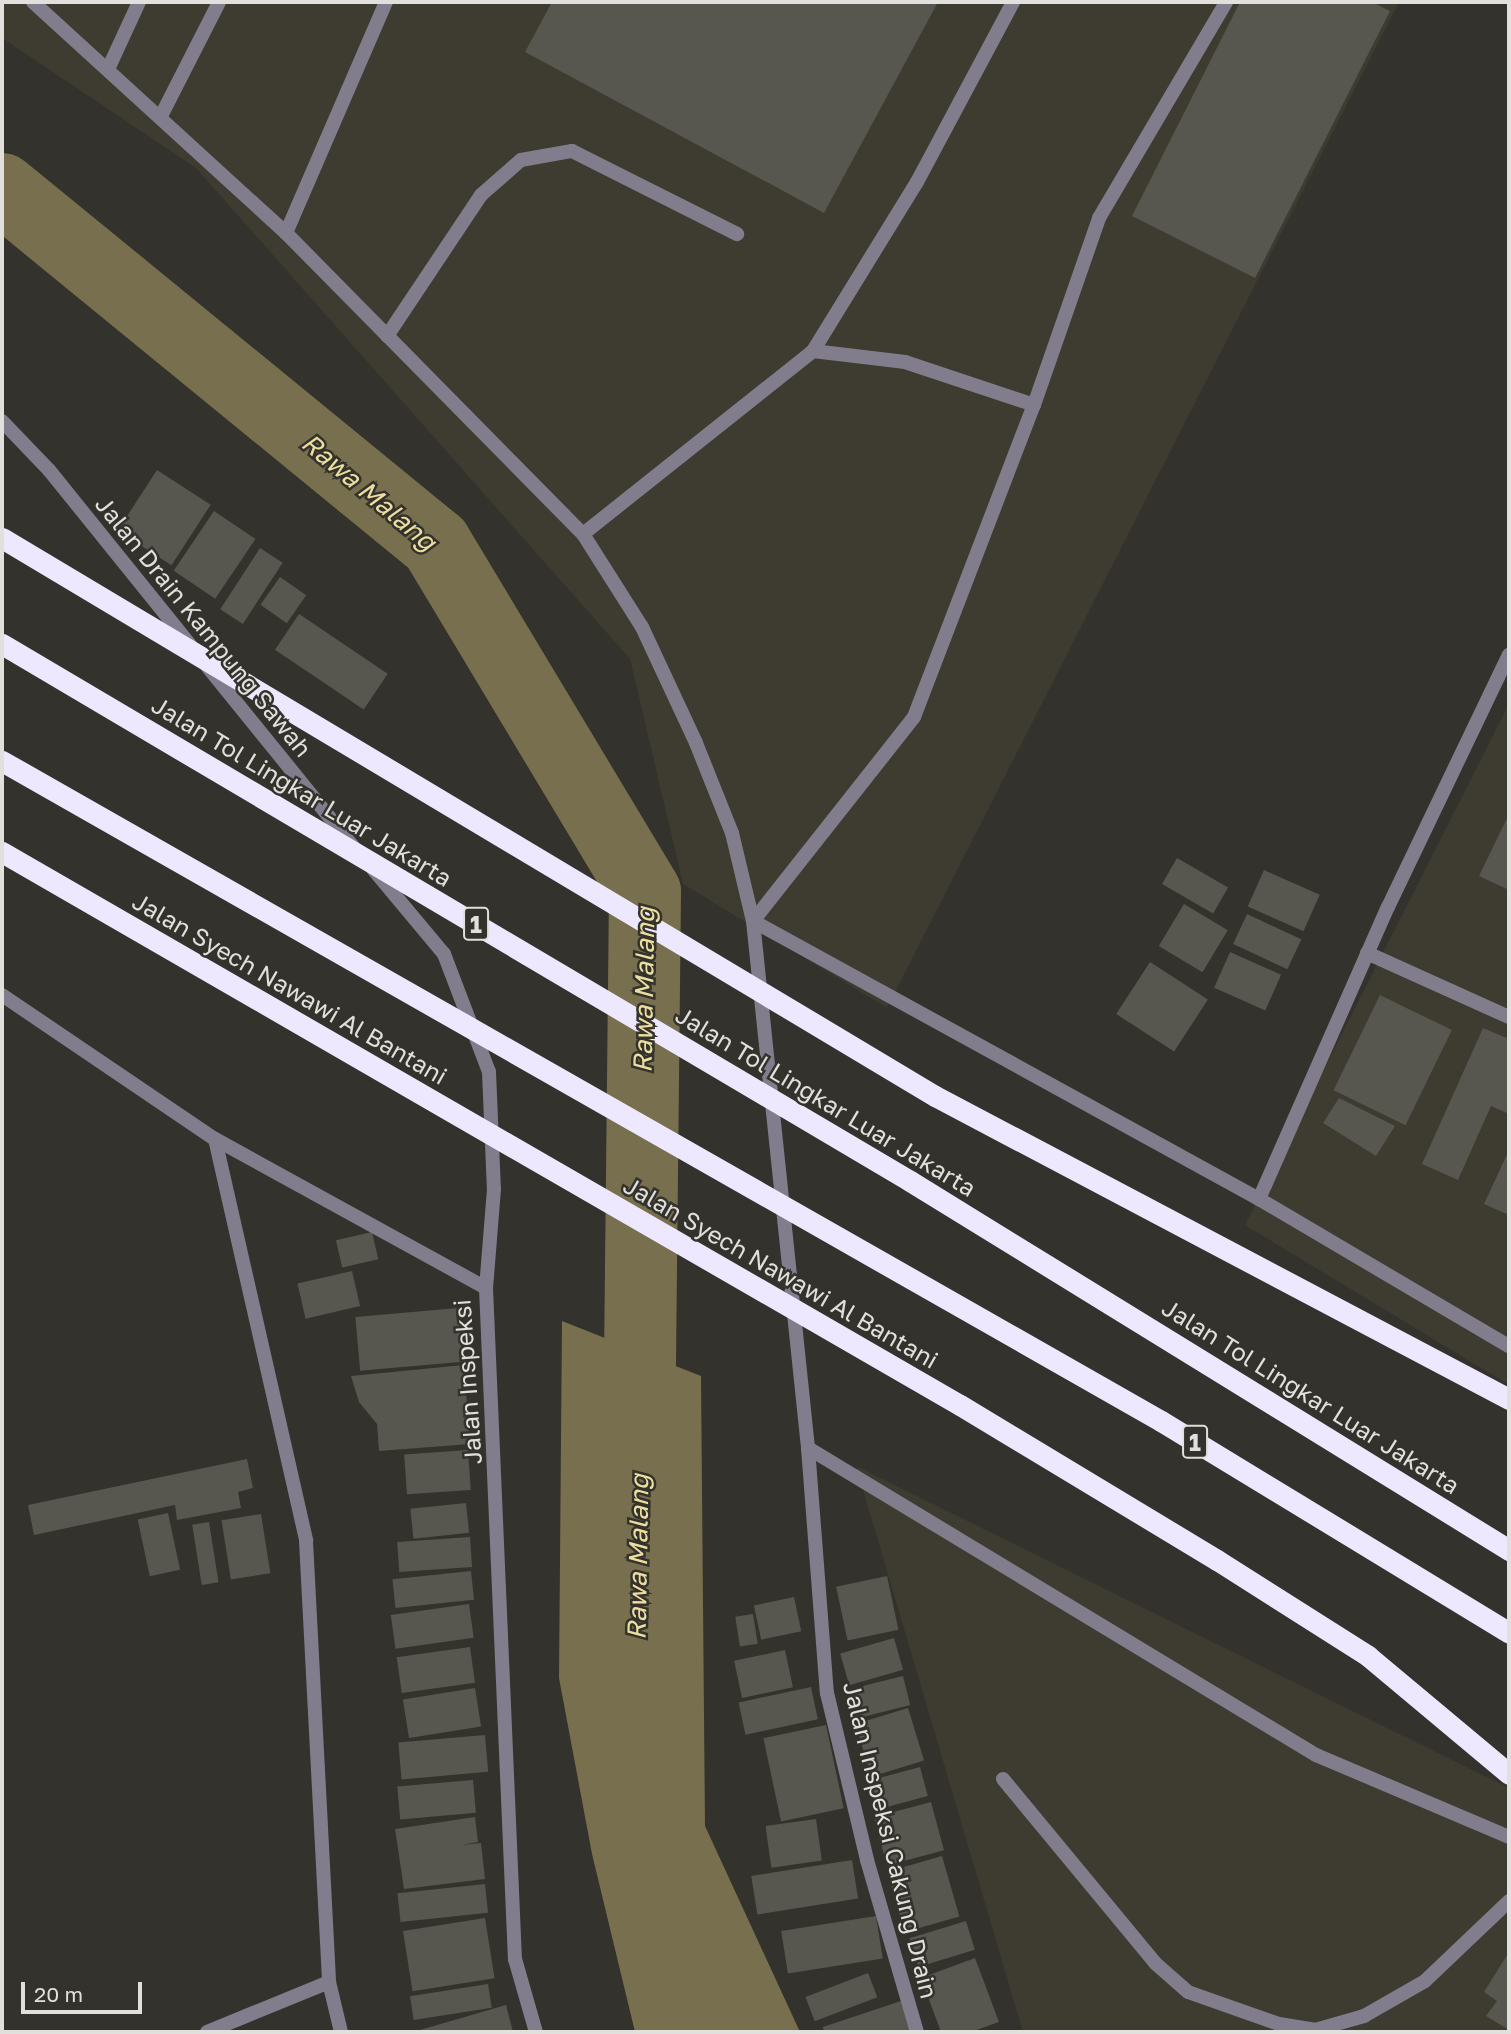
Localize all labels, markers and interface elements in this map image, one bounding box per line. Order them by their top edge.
water label: Rawa Malang [296,427,442,557]
street label: Jalan Drain Kampung Sawah [90,490,318,762]
street label: Jalan Tol Lingkar Luar Jakarta [147,690,457,892]
street label: Jalan Syech Nawawi Al Bantani [128,886,452,1090]
road number: 1 [462,904,490,944]
water label: Rawa Malang [627,907,661,1073]
street label: Jalan Tol Lingkar Luar Jakarta [671,1000,981,1202]
street label: Jalan Syech Nawawi Al Bantani [619,1170,943,1374]
street label: Jalan Tol Lingkar Luar Jakarta [1157,1292,1465,1500]
street label: Jalan Inspeksi [447,1299,487,1465]
road number: 1 [1181,1422,1209,1462]
water label: Rawa Malang [621,1474,655,1640]
street label: Jalan Inspeksi Cakung Drain [838,1679,944,2001]
scale bar [24,1968,145,2012]
text: 20 m [34,1981,83,2007]

